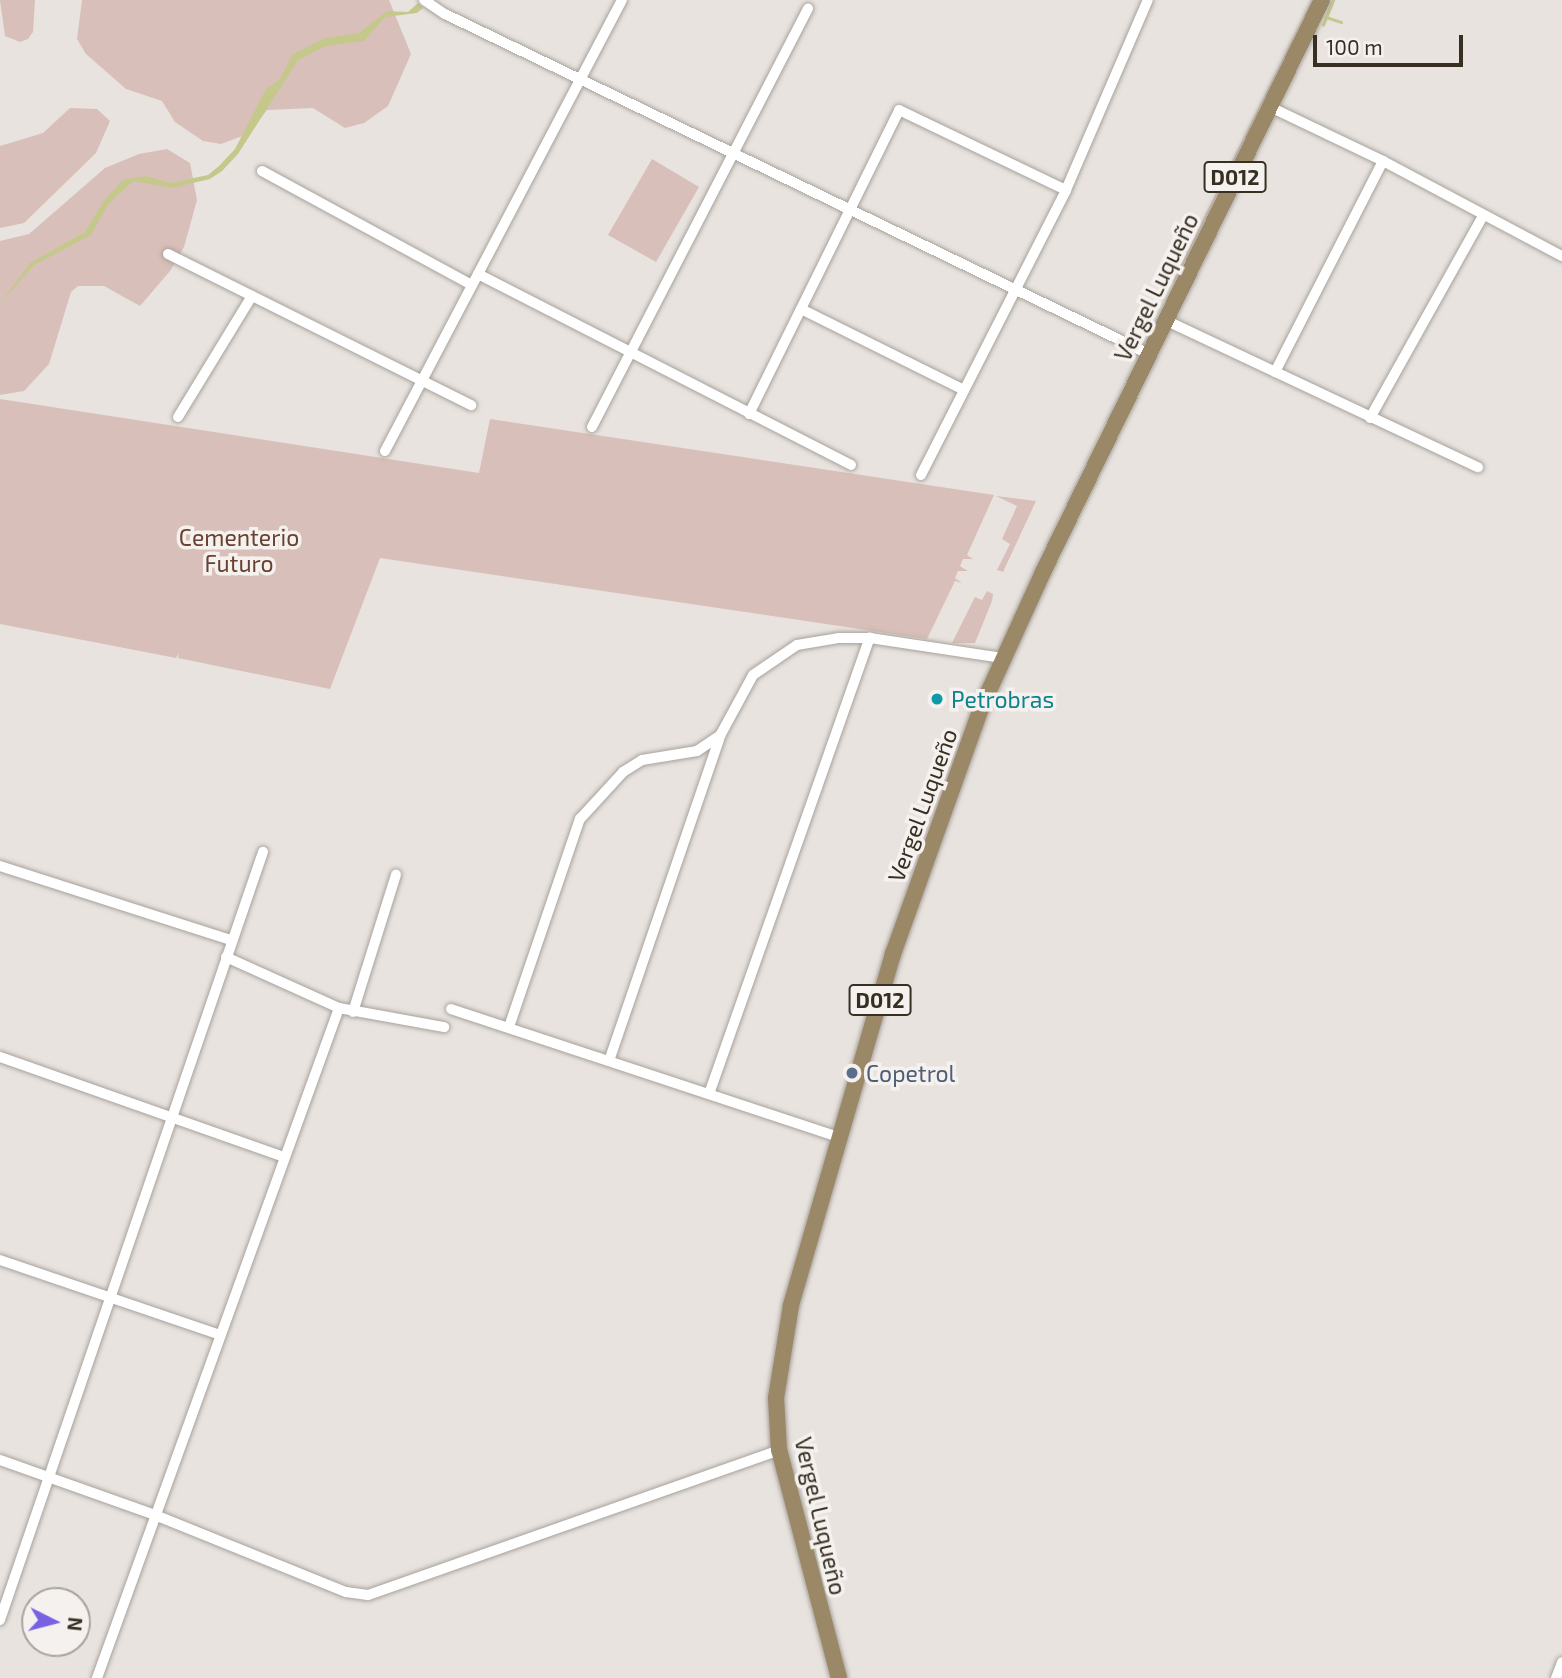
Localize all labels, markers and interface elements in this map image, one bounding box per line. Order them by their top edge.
scale bar [1317,21,1468,65]
text: 100 m [1326,34,1383,59]
road number: D012 [1204,160,1266,194]
street label: Vergel Luqueño [1108,208,1204,366]
park label: Cementerio Futuro [179,523,299,577]
place label: Petrobras [951,685,1054,713]
marker: Petrobras [929,691,945,707]
street label: Vergel Luqueño [881,724,963,886]
road number: D012 [848,982,912,1018]
place label: Copetrol [866,1059,955,1087]
marker: Copetrol [844,1065,860,1081]
street label: Vergel Luqueño [789,1434,853,1598]
north arrow [21,1587,91,1657]
text: N [63,1616,88,1632]

